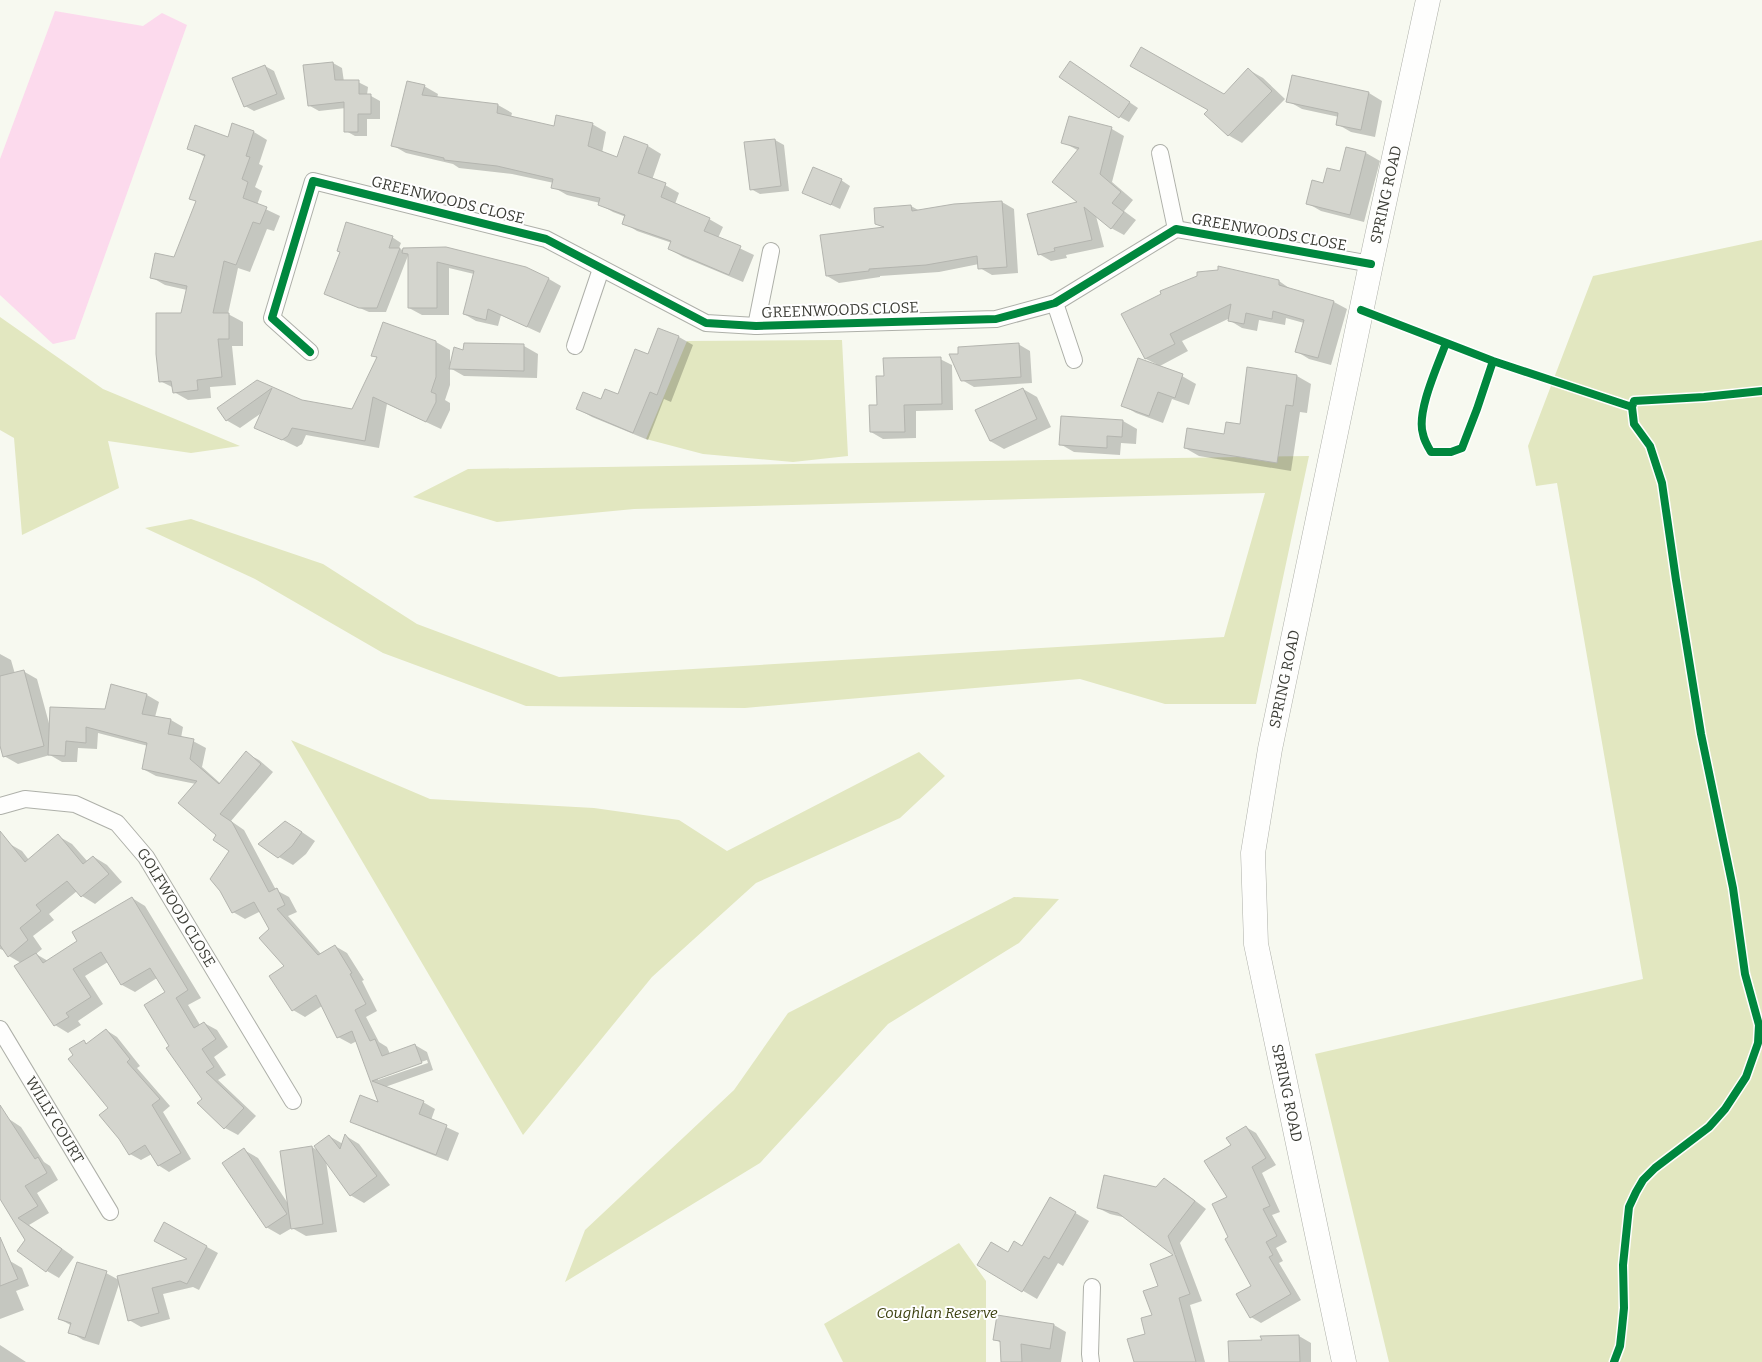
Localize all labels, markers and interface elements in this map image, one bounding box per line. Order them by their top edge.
street label: SPRING ROAD [1367,144,1405,245]
street label: GREENWOODS CLOSE [370,172,526,228]
street label: GREENWOODS CLOSE [1190,209,1348,255]
street label: GREENWOODS CLOSE [761,298,919,322]
street label: SPRING ROAD [1266,628,1304,730]
street label: GOLFWOOD CLOSE [133,844,219,971]
street label: SPRING ROAD [1268,1042,1306,1144]
street label: WILLY COURT [22,1073,88,1167]
park label: Coughlan Reserve [876,1304,998,1322]

